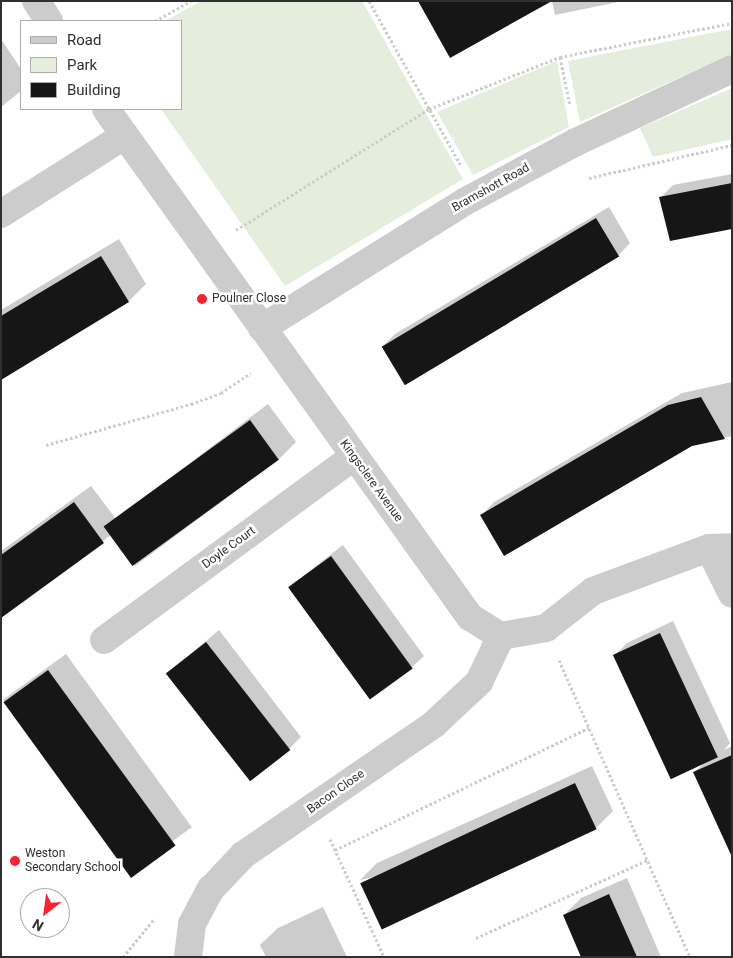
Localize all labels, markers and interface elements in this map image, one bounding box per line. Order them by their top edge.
legend [20,20,182,110]
text: Road [67,31,101,49]
text: Park [67,56,97,74]
text: Building [67,81,121,99]
street label: Bramshott Road [450,161,532,215]
place label: Poulner Close [212,292,286,306]
marker: Poulner Close [196,293,208,305]
street label: Kingsclere Avenue [336,437,406,525]
street label: Doyle Court [200,524,258,572]
street label: Bacon Close [304,767,368,817]
place label: Weston Secondary School [25,847,121,875]
marker: Weston Secondary School [9,855,21,867]
north arrow [20,888,70,938]
text: N [30,916,46,935]

